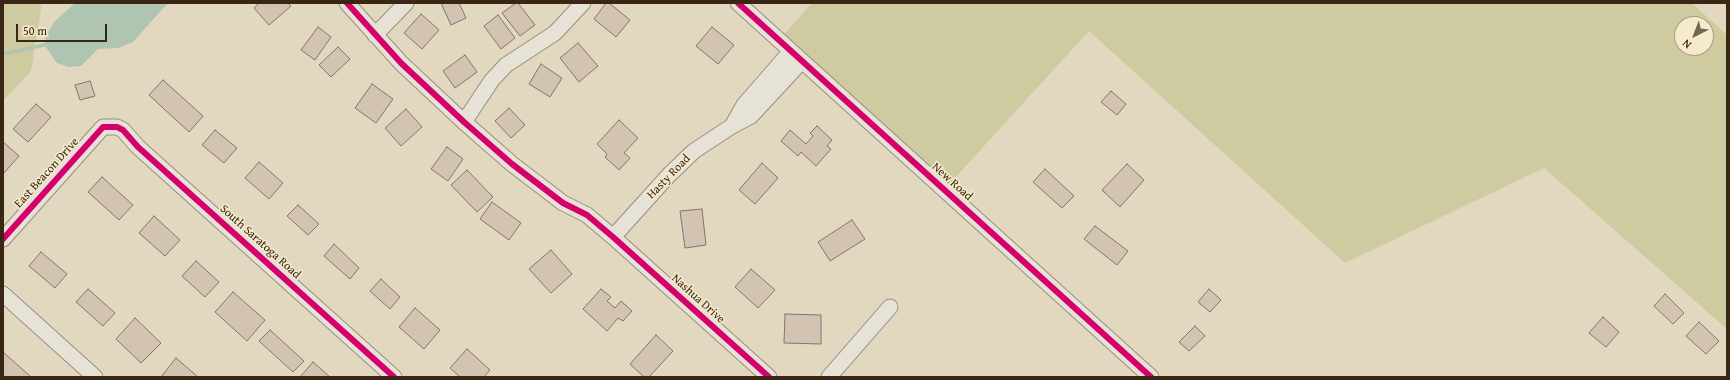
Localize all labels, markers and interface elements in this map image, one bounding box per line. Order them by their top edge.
scale bar [18,16,109,42]
north arrow [1674,16,1714,56]
text: 50 m [23,22,47,39]
text: N [1679,36,1695,53]
street label: East Beacon Drive [12,135,82,211]
street label: Hasty Road [644,152,694,202]
street label: New Road [929,160,975,204]
street label: South Saratoga Road [217,202,303,282]
street label: Nashua Drive [668,271,728,327]

